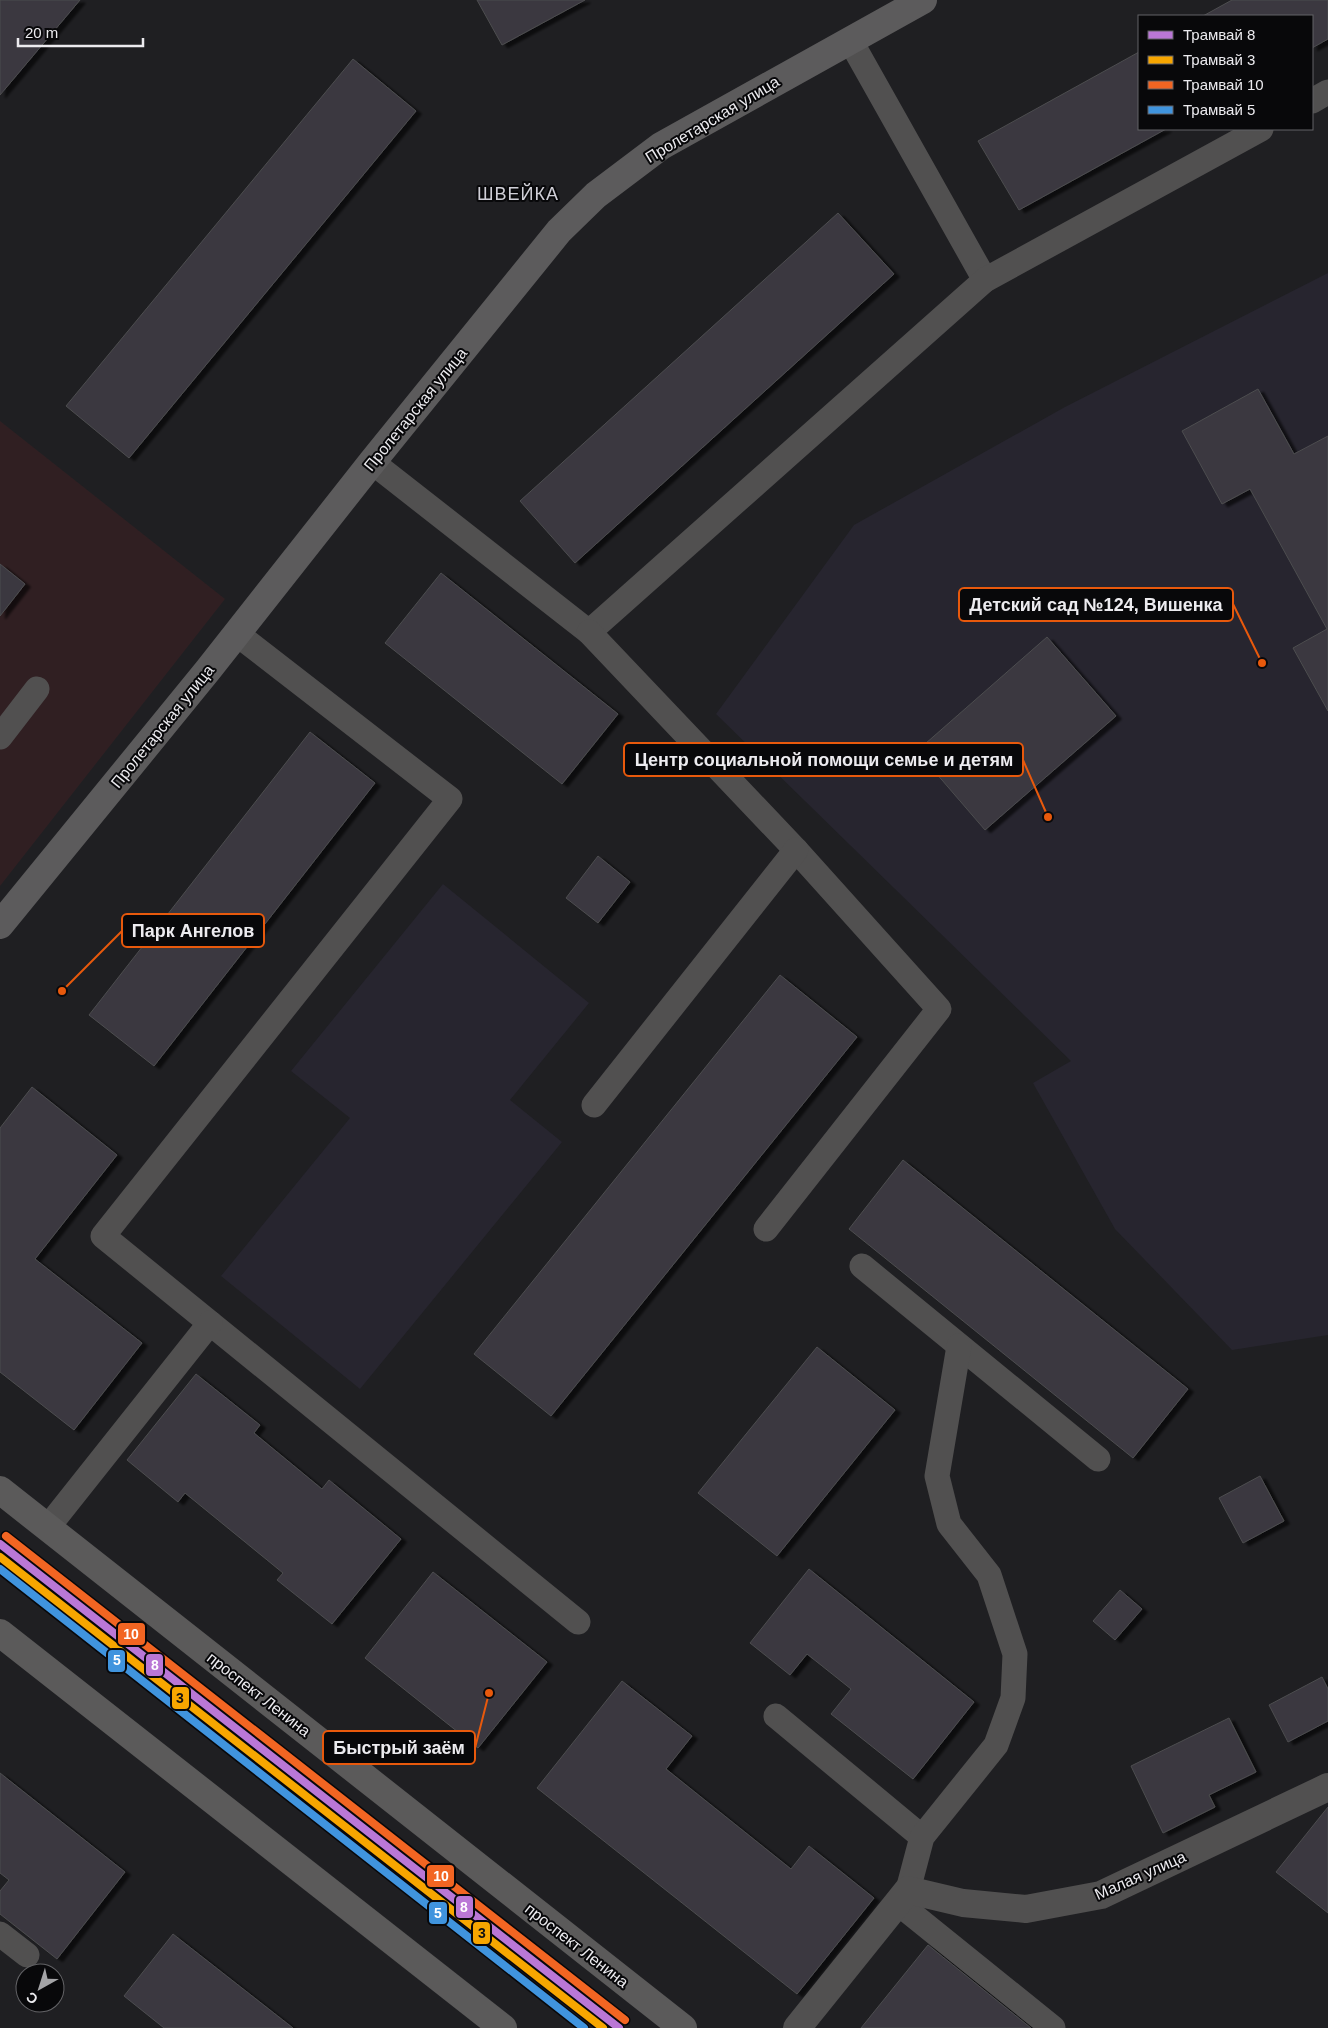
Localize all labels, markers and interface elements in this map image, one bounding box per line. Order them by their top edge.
scale bar [18,15,142,47]
legend [1138,15,1313,130]
text: 20 m [25,24,58,41]
text: Трамвай 8 [1183,26,1255,43]
text: Трамвай 3 [1183,51,1255,68]
street label: Пролетарская улица [642,73,782,166]
text: Трамвай 10 [1183,76,1264,93]
text: Трамвай 5 [1183,101,1255,118]
district label: ШВЕЙКА [477,183,559,204]
street label: Пролетарская улица [361,344,470,474]
callout: Детский сад №124, Вишенка [959,588,1233,621]
text: Детский сад №124, Вишенка [969,595,1224,615]
street label: Пролетарская улица [108,661,217,791]
callout: Центр социальной помощи семье и детям [624,743,1023,776]
text: Центр социальной помощи семье и детям [635,750,1013,770]
callout: Парк Ангелов [122,914,264,947]
text: Парк Ангелов [132,921,254,941]
line badge: 10 [117,1622,146,1646]
text: 10 [123,1626,139,1642]
line badge: 5 [107,1649,126,1673]
street label: проспект Ленина [204,1649,314,1740]
text: 5 [113,1652,121,1668]
line badge: 8 [145,1653,164,1677]
text: 8 [151,1657,159,1673]
line badge: 3 [171,1686,190,1710]
text: 3 [176,1690,184,1706]
callout: Быстрый заём [323,1731,475,1764]
text: Быстрый заём [333,1738,465,1758]
street label: Малая улица [1092,1848,1188,1903]
line badge: 10 [426,1864,455,1888]
text: 10 [433,1868,449,1884]
line badge: 8 [455,1895,474,1919]
text: 8 [460,1899,468,1915]
street label: проспект Ленина [522,1900,632,1991]
line badge: 5 [428,1901,448,1925]
text: 5 [434,1905,442,1921]
line badge: 3 [472,1921,491,1945]
text: 3 [478,1925,486,1941]
north arrow [15,1963,65,2013]
text: С [23,1989,41,2008]

